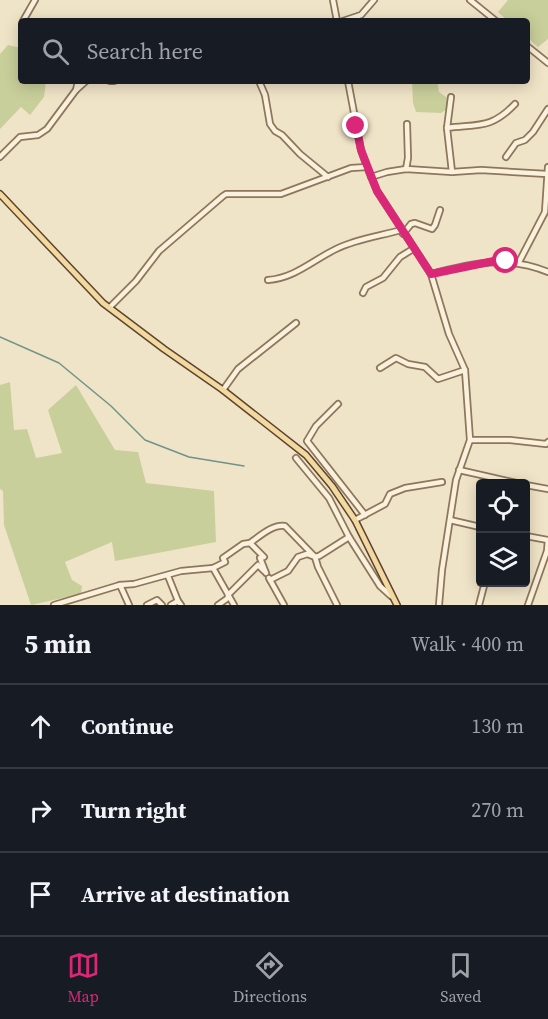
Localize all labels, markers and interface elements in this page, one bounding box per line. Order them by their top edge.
search box [18,18,530,84]
icon: search [39,35,72,68]
text: Search here [87,36,203,66]
route end [342,112,368,138]
route start [492,247,518,273]
map controls [476,479,530,587]
button: locate [476,479,530,533]
button: layers [476,533,530,587]
text: 5 min [24,626,91,662]
text: Walk · 400 m [411,630,524,658]
icon: ahead [24,710,57,743]
text: Continue [81,711,174,741]
text: 130 m [471,712,524,740]
icon: right [24,794,57,827]
text: Turn right [81,795,186,825]
text: 270 m [471,796,524,824]
icon: arrive [24,878,57,911]
text: Arrive at destination [81,879,290,909]
tab: Map [67,949,100,1007]
tab: Directions [233,949,307,1007]
tab: Saved [440,949,481,1007]

